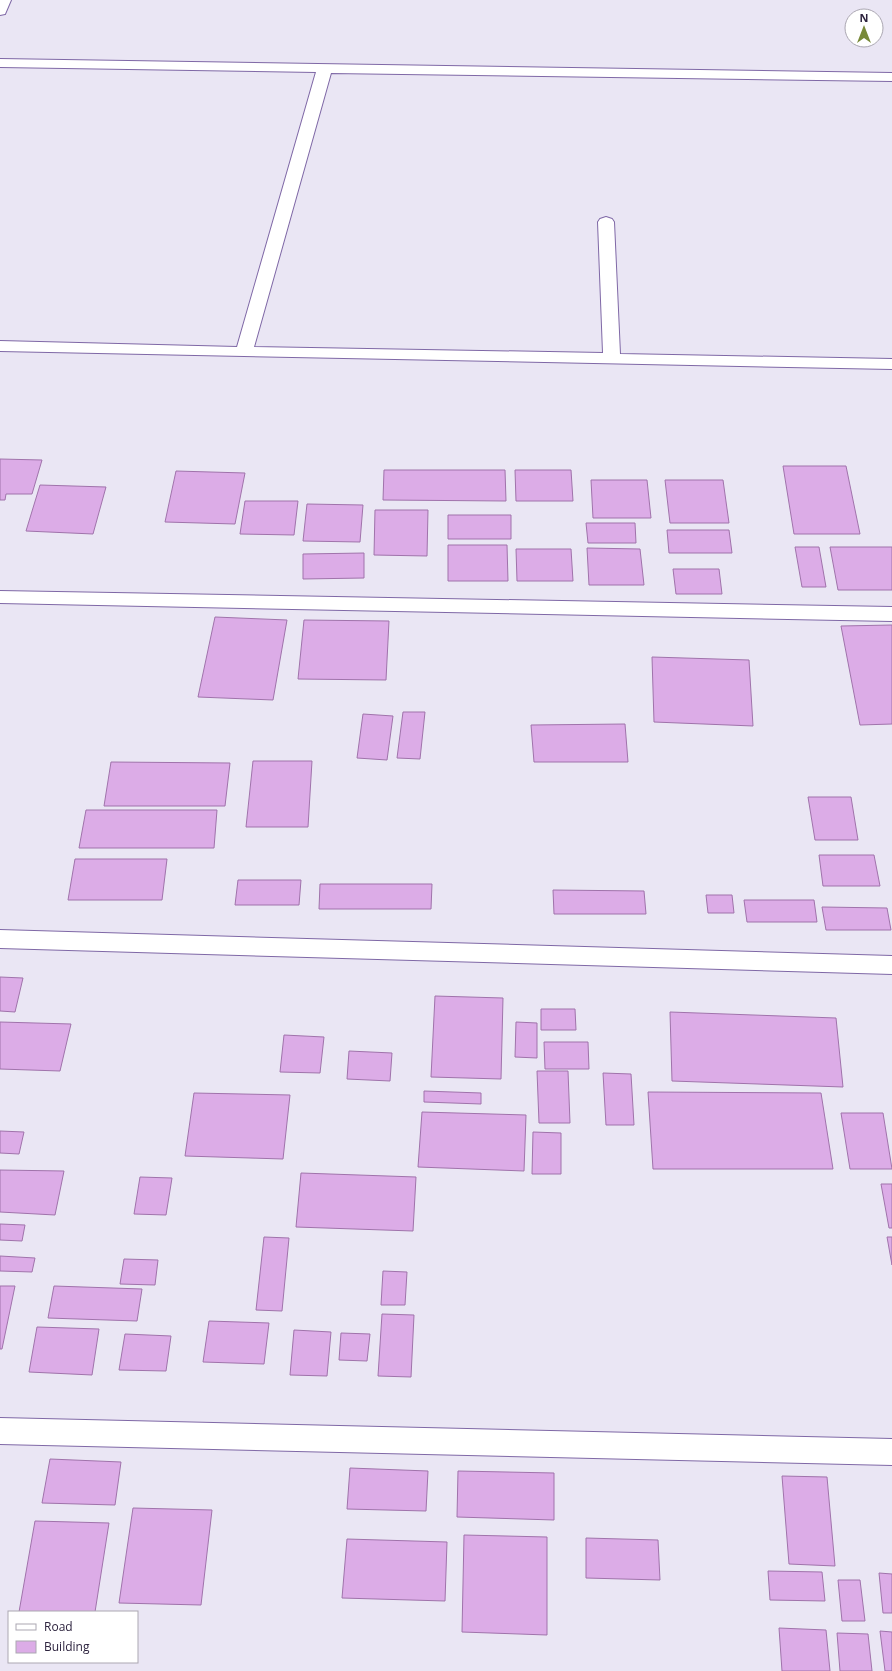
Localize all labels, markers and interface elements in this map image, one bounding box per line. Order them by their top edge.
north arrow [844,8,884,48]
text: N [860,10,868,25]
legend [8,1611,138,1663]
text: Road [44,1618,73,1635]
text: Building [44,1638,90,1655]

